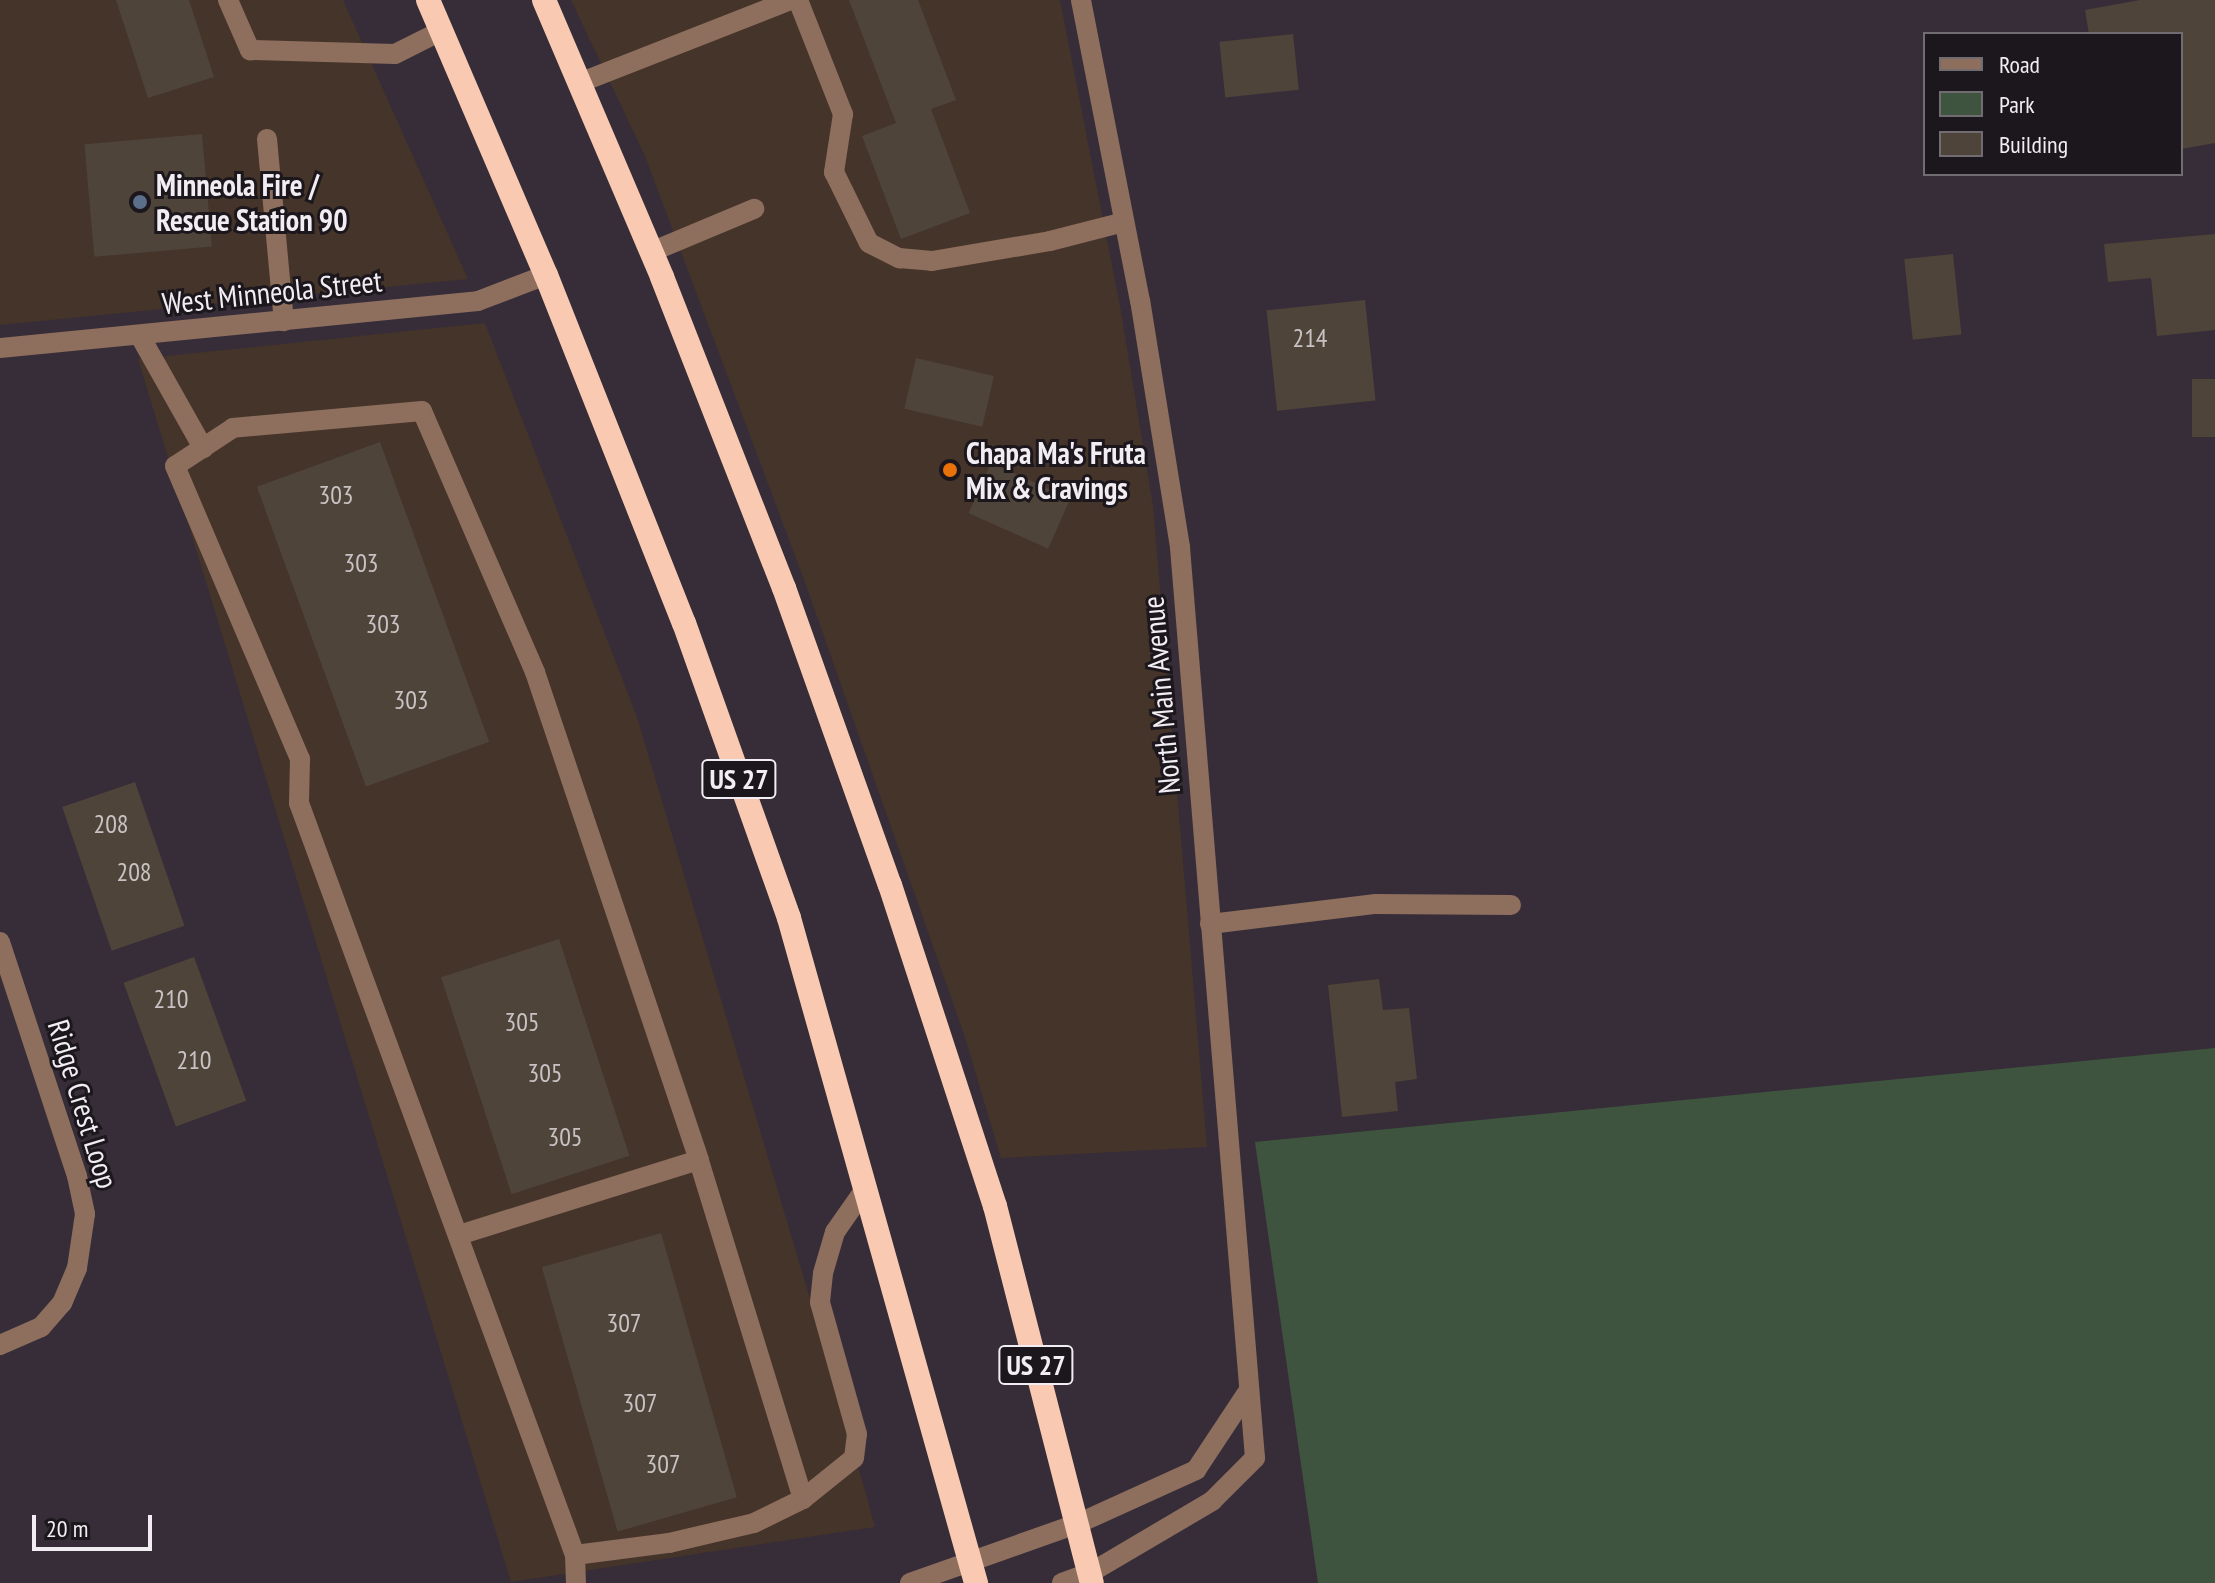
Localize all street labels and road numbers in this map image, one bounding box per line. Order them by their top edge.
street label: West Minneola Street [160,263,384,321]
street label: North Main Avenue [1134,594,1188,796]
road number: US 27 [701,755,777,803]
street label: Ridge Crest Loop [40,1015,126,1193]
road number: US 27 [998,1341,1074,1389]

